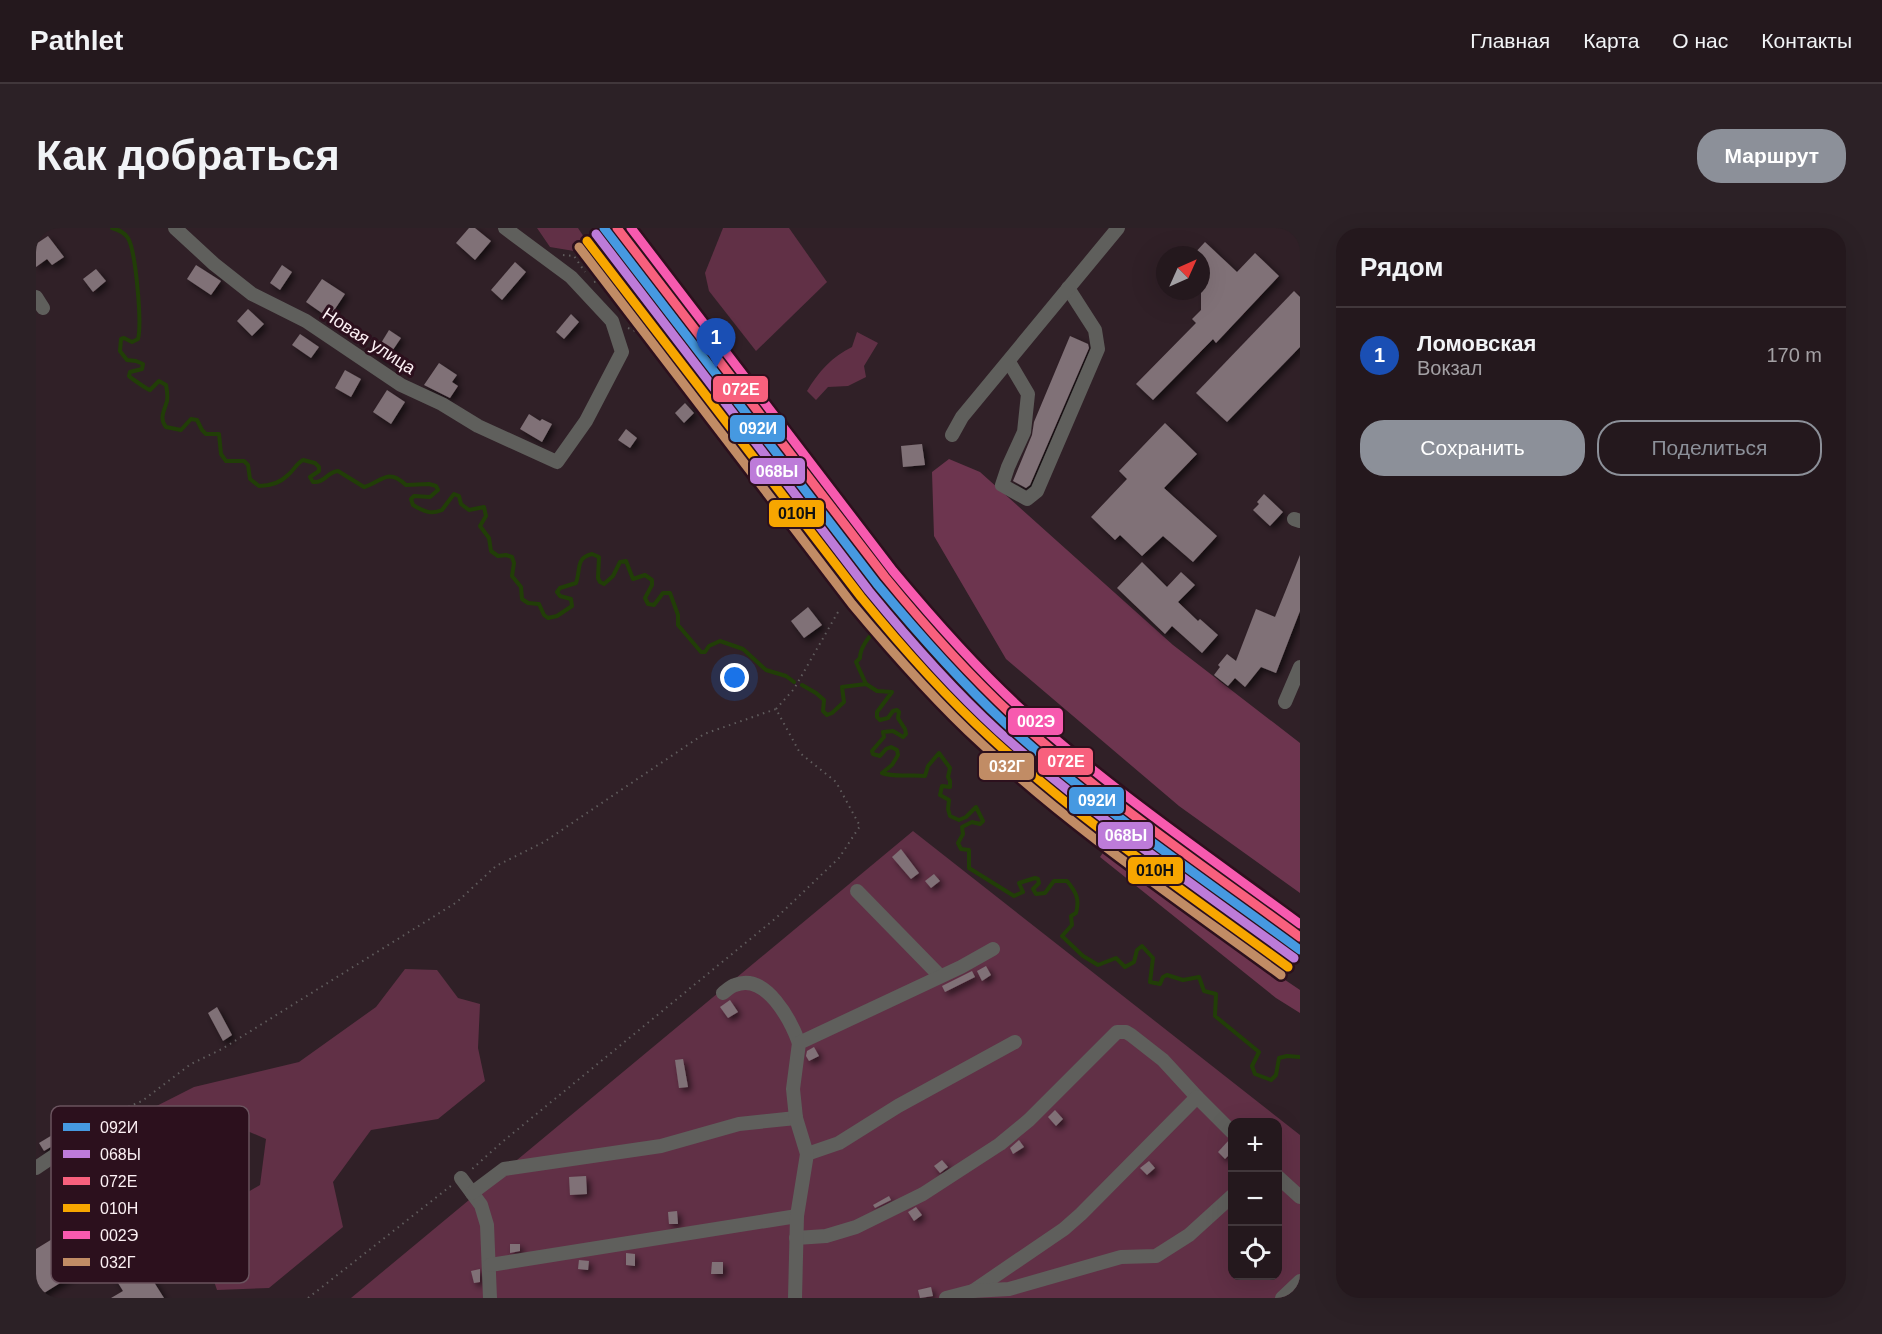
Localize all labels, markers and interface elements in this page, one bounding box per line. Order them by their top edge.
text: Pathlet [30,25,123,56]
text: Главная [1470,29,1550,52]
text: Карта [1583,29,1639,52]
text: О нас [1672,29,1728,52]
text: Контакты [1761,29,1852,52]
button: Маршрут [1697,129,1846,183]
text: Как добраться [36,132,340,179]
north arrow [1156,246,1210,300]
text: Рядом [1360,252,1443,282]
street label: Новая улица [319,304,420,379]
pin: 1 [696,318,736,368]
text: Ломовская [1417,331,1536,356]
text: 1 [1374,344,1385,366]
text: 170 m [1766,344,1822,366]
text: Вокзал [1417,357,1482,379]
line badge: 072Е [712,375,769,403]
text: 072Е [722,381,760,398]
line badge: 092И [729,414,786,443]
text: 092И [739,420,777,437]
button: Сохранить [1360,420,1585,476]
button: Поделиться [1597,420,1822,476]
line badge: 068Ы [749,457,806,485]
text: 068Ы [756,463,798,480]
line badge: 010Н [768,499,825,528]
text: 010Н [778,505,816,522]
your location [720,663,749,692]
line badge: 002Э [1007,707,1064,736]
text: 002Э [1017,713,1055,730]
line badge: 072Е [1037,747,1094,776]
line badge: 032Г [978,752,1035,781]
text: 072Е [1047,753,1085,770]
text: 032Г [989,758,1025,775]
line badge: 092И [1068,786,1125,815]
text: 092И [1078,792,1116,809]
line badge: 068Ы [1097,821,1154,850]
text: 068Ы [1105,827,1147,844]
line badge: 010Н [1127,856,1184,885]
text: 010Н [1136,862,1174,879]
legend [51,1106,249,1283]
map controls [1228,1118,1282,1280]
button: + [1228,1118,1282,1172]
text: 092И [100,1119,138,1136]
text: 068Ы [100,1146,141,1163]
button: − [1228,1172,1282,1226]
text: 072Е [100,1173,137,1190]
text: 010Н [100,1200,138,1217]
button: locate [1228,1226,1282,1280]
text: 002Э [100,1227,138,1244]
text: 032Г [100,1254,136,1271]

